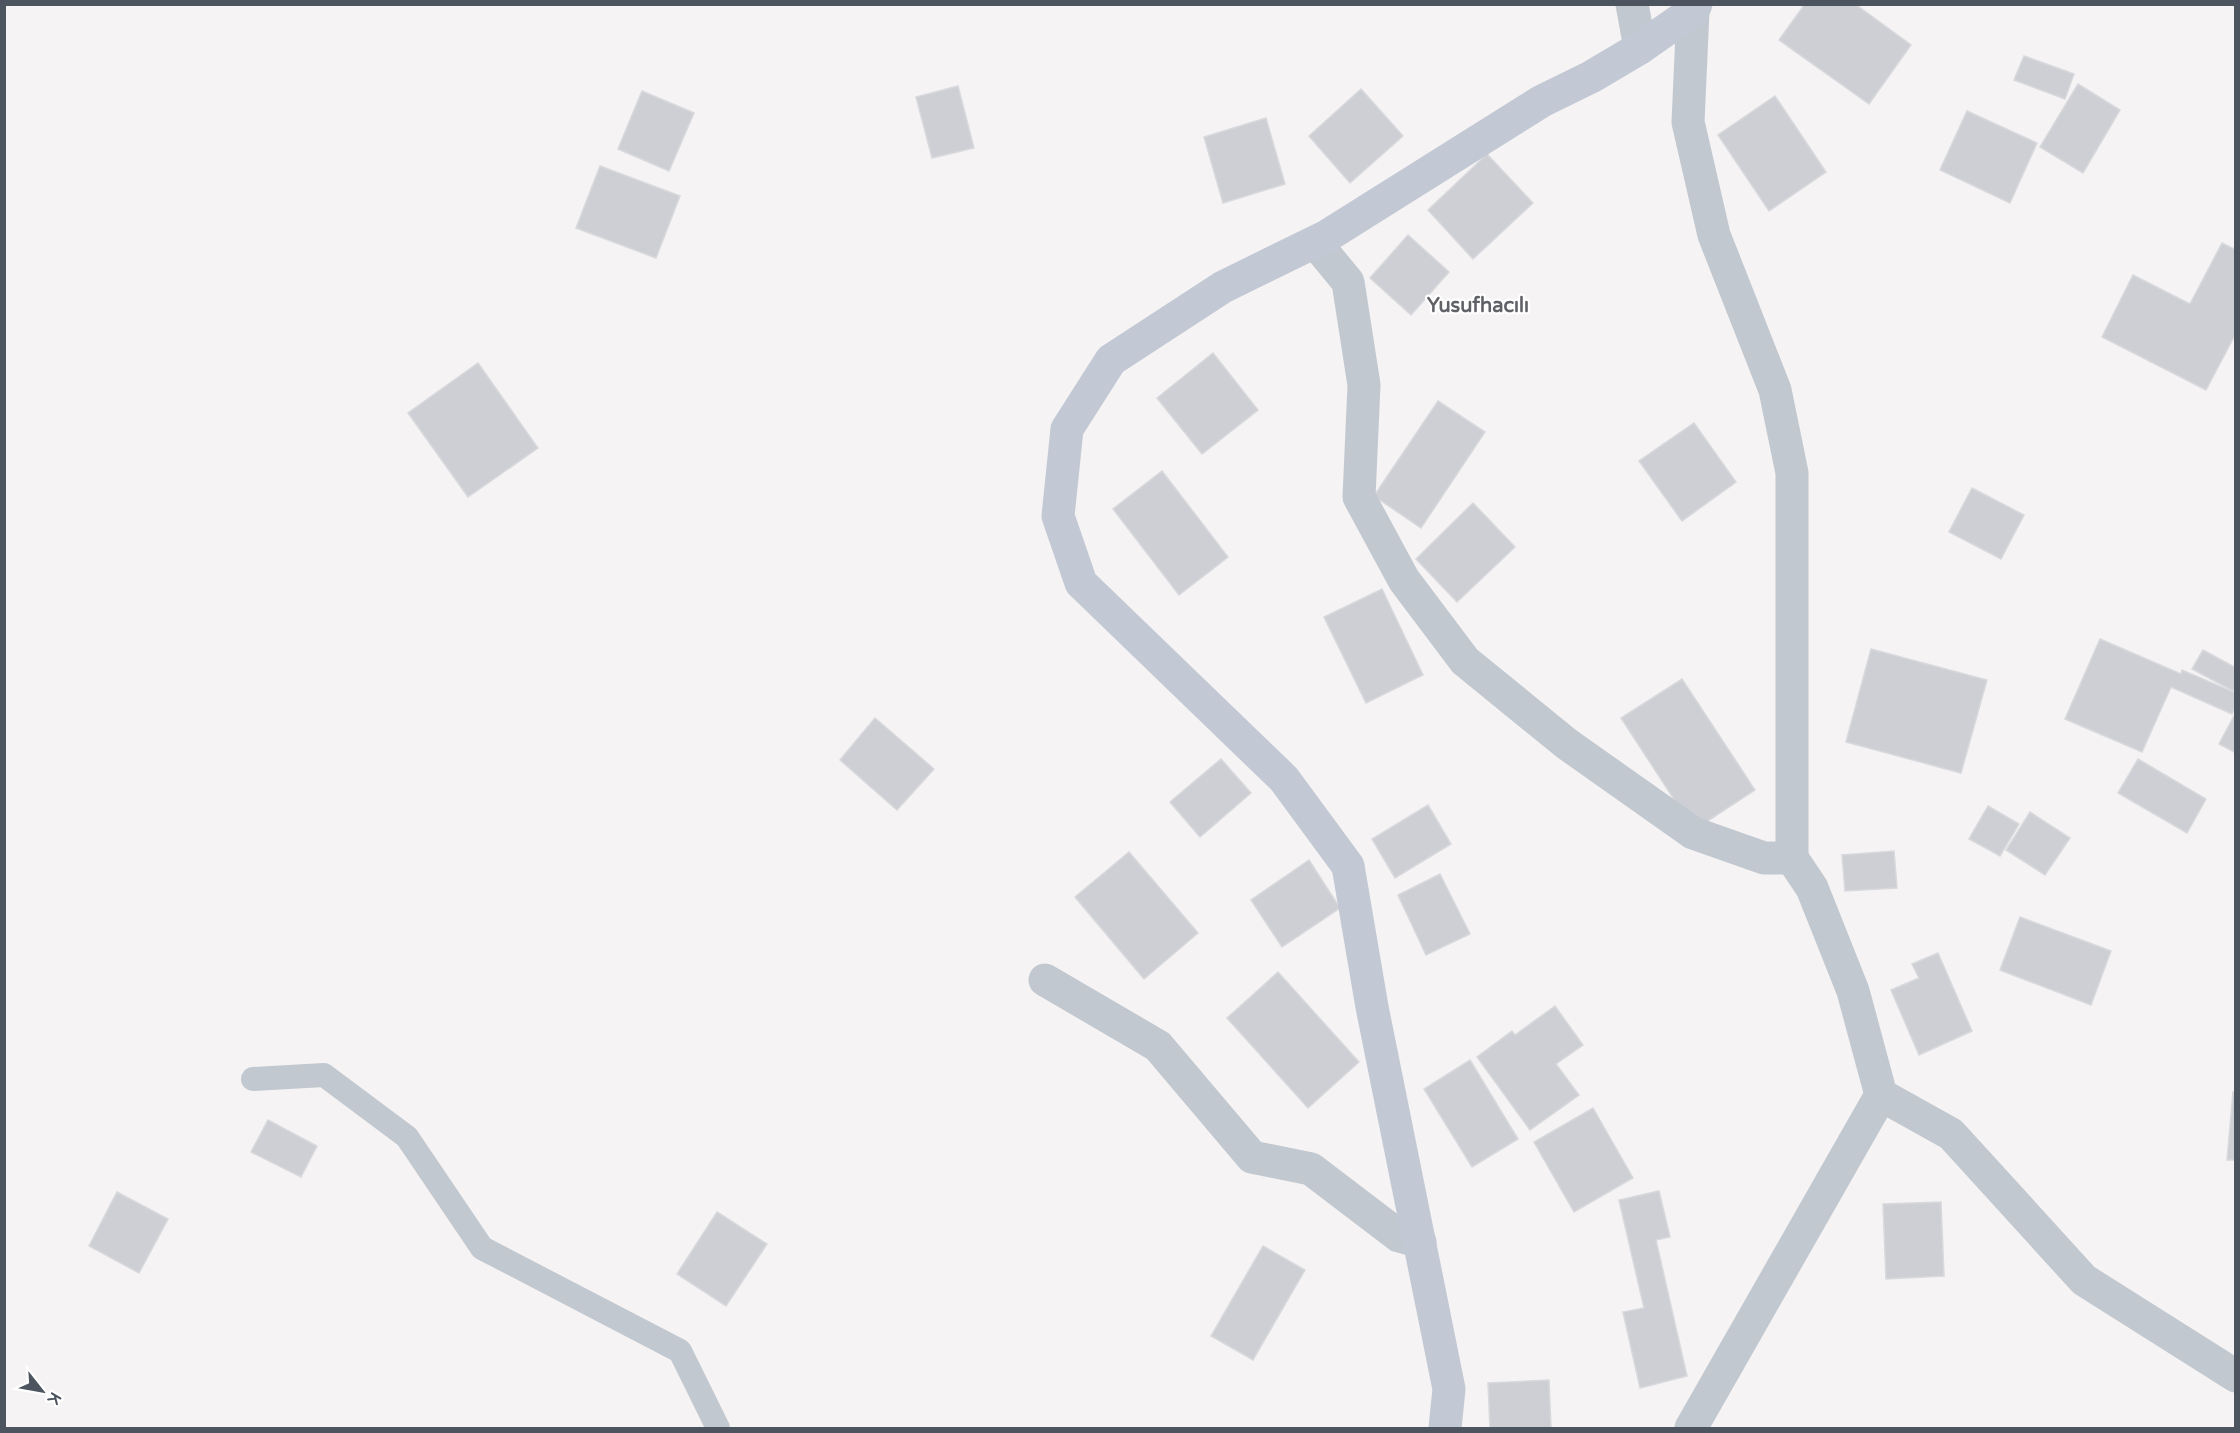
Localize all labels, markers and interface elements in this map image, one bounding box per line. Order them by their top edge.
district label: Yusufhacılı [1427,294,1529,318]
north arrow [12,1361,72,1421]
text: K [43,1388,65,1408]

